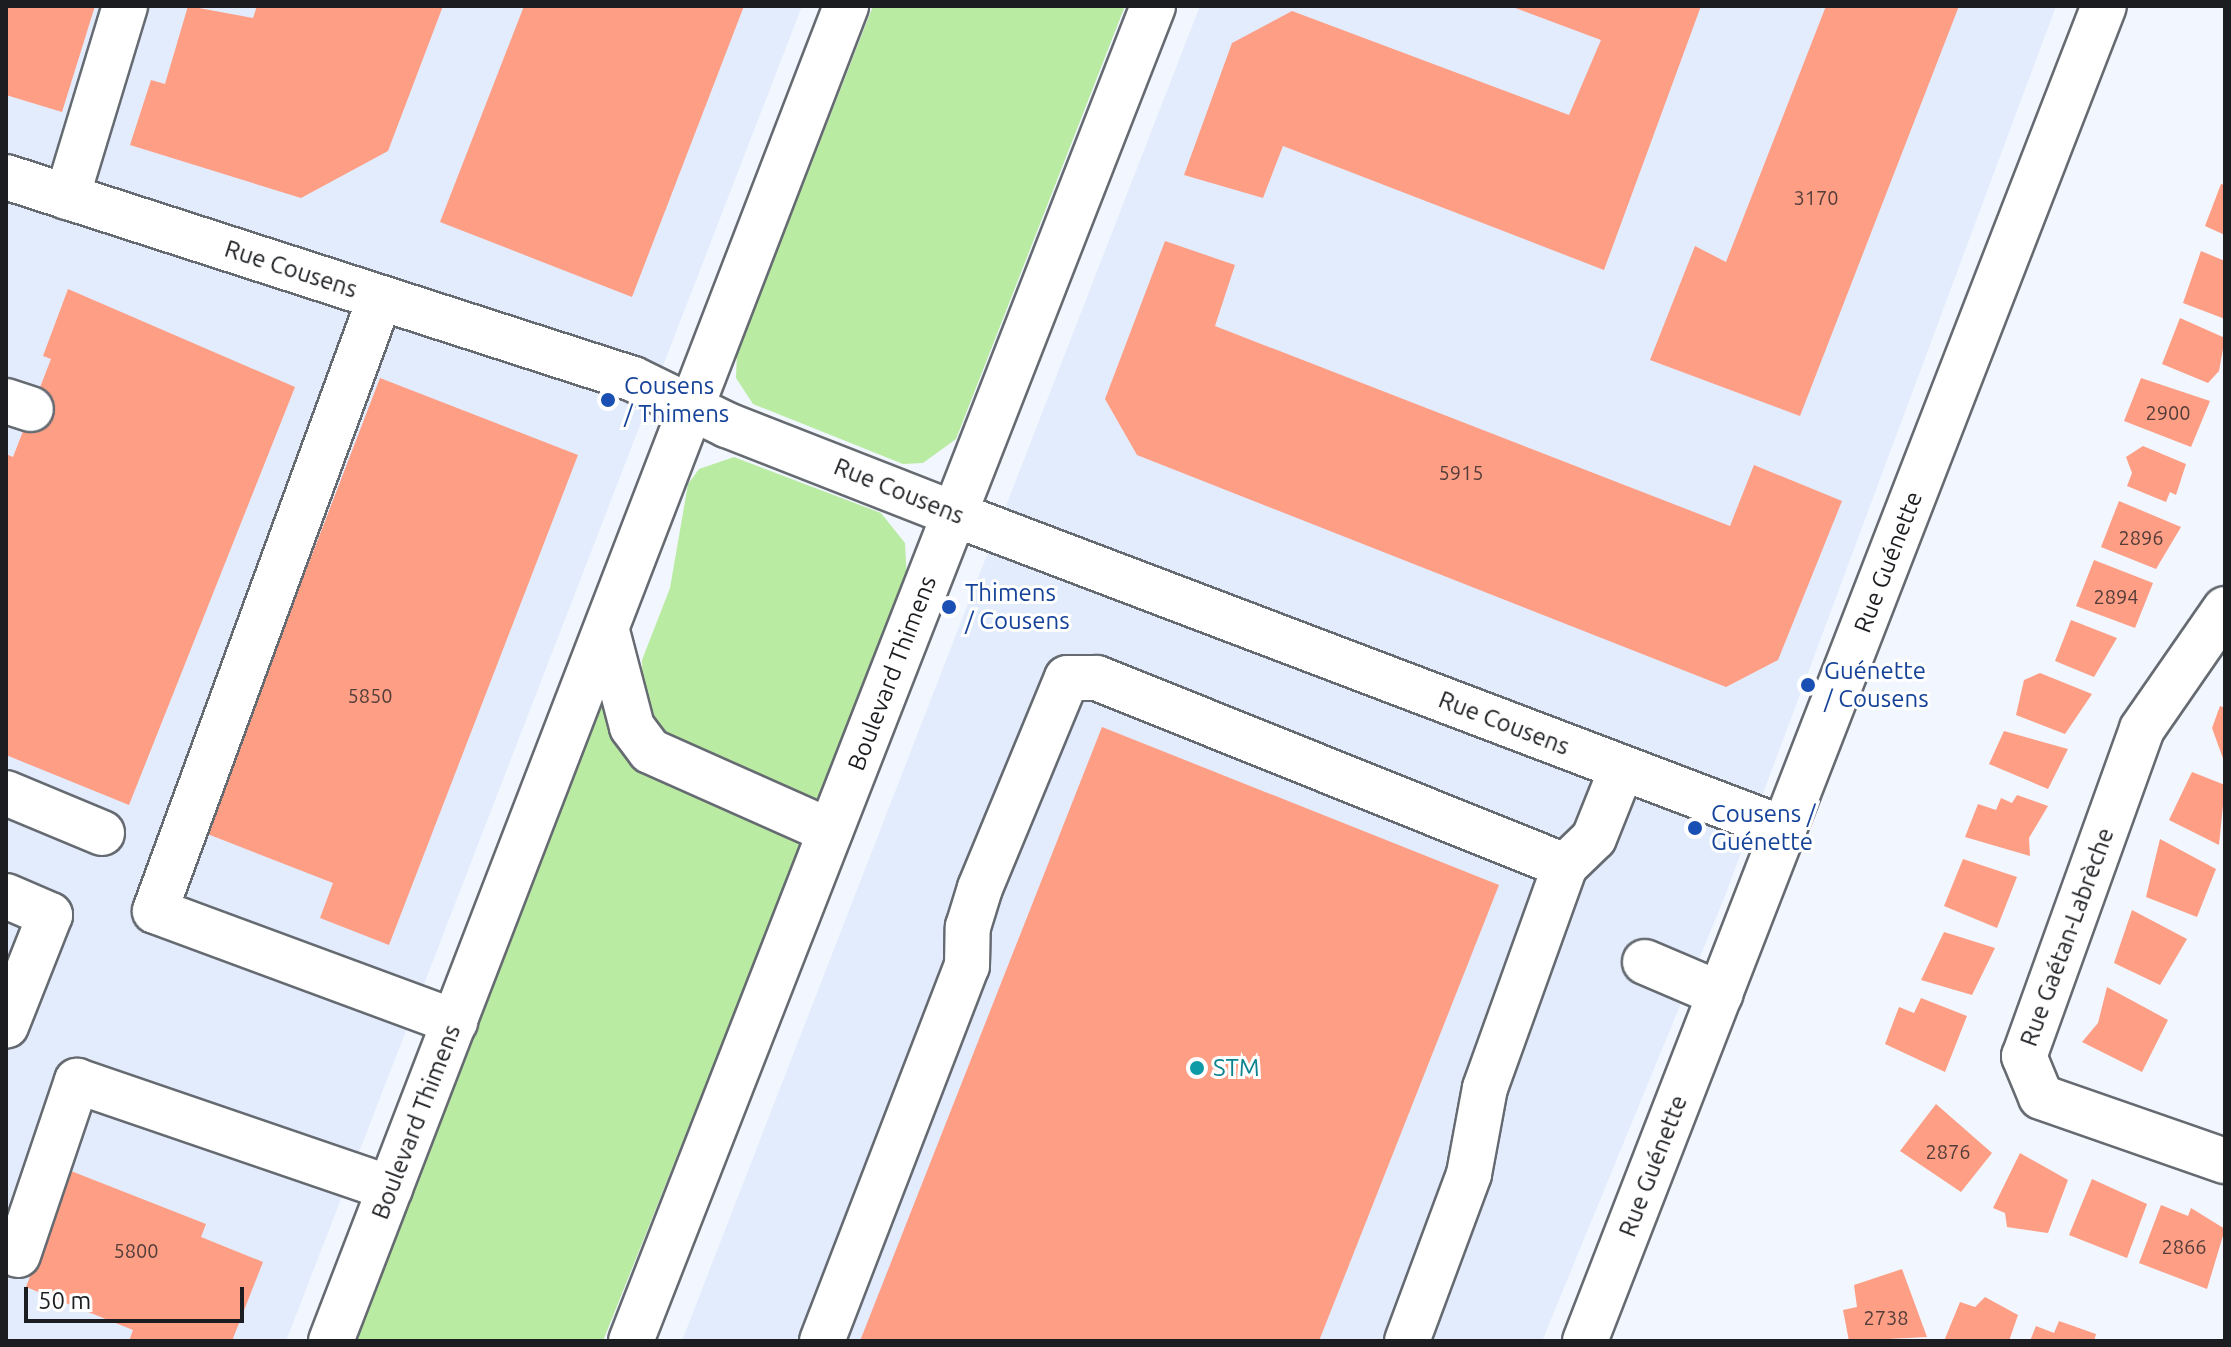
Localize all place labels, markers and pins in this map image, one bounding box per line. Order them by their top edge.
place label: Cousens / Thimens [624,372,729,428]
marker: Cousens / Thimens [599,391,617,409]
place label: Thimens / Cousens [965,579,1070,635]
marker: Thimens / Cousens [940,598,958,616]
place label: Guénette / Cousens [1824,657,1929,713]
marker: Guénette / Cousens [1799,676,1817,694]
place label: Cousens / Guénette [1711,800,1816,856]
marker: Cousens / Guénette [1686,819,1704,837]
place label: STM [1213,1054,1260,1082]
marker: STM [1188,1059,1206,1077]

